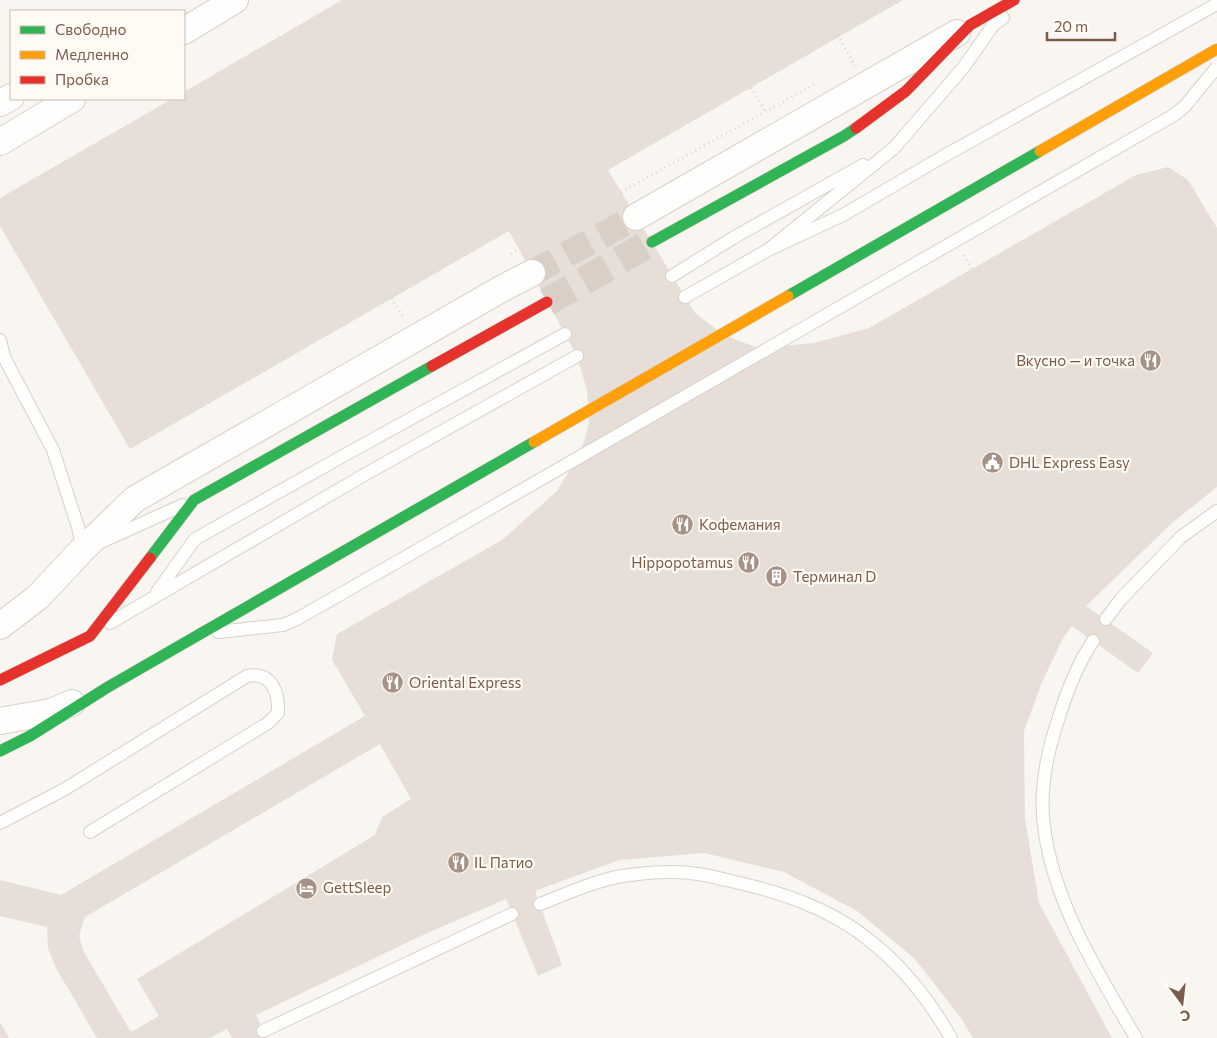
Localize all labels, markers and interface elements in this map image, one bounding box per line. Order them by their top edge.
legend [10,10,185,100]
scale bar [1047,10,1114,42]
text: 20 m [1054,17,1088,35]
text: Свободно [55,20,126,38]
text: Медленно [55,45,129,63]
text: Пробка [55,70,109,88]
restaurant icon: Вкусно — и точка [1139,349,1163,373]
place label: Вкусно — и точка [1016,351,1135,369]
public building icon: DHL Express Easy [981,451,1005,475]
place label: DHL Express Easy [1009,453,1130,471]
restaurant icon: Кофемания [671,513,695,537]
place label: Кофемания [699,515,781,533]
restaurant icon: Hippopotamus [737,551,761,575]
place label: Hippopotamus [631,553,733,571]
building icon: Терминал D [765,565,789,589]
place label: Терминал D [793,567,876,585]
restaurant icon: Oriental Express [381,671,405,695]
place label: Oriental Express [409,673,521,691]
restaurant icon: IL Патио [446,851,470,875]
place label: IL Патио [474,853,533,871]
hotel icon: GettSleep [295,876,319,900]
place label: GettSleep [323,878,392,896]
north arrow [1157,978,1207,1028]
text: С [1179,1007,1192,1025]

